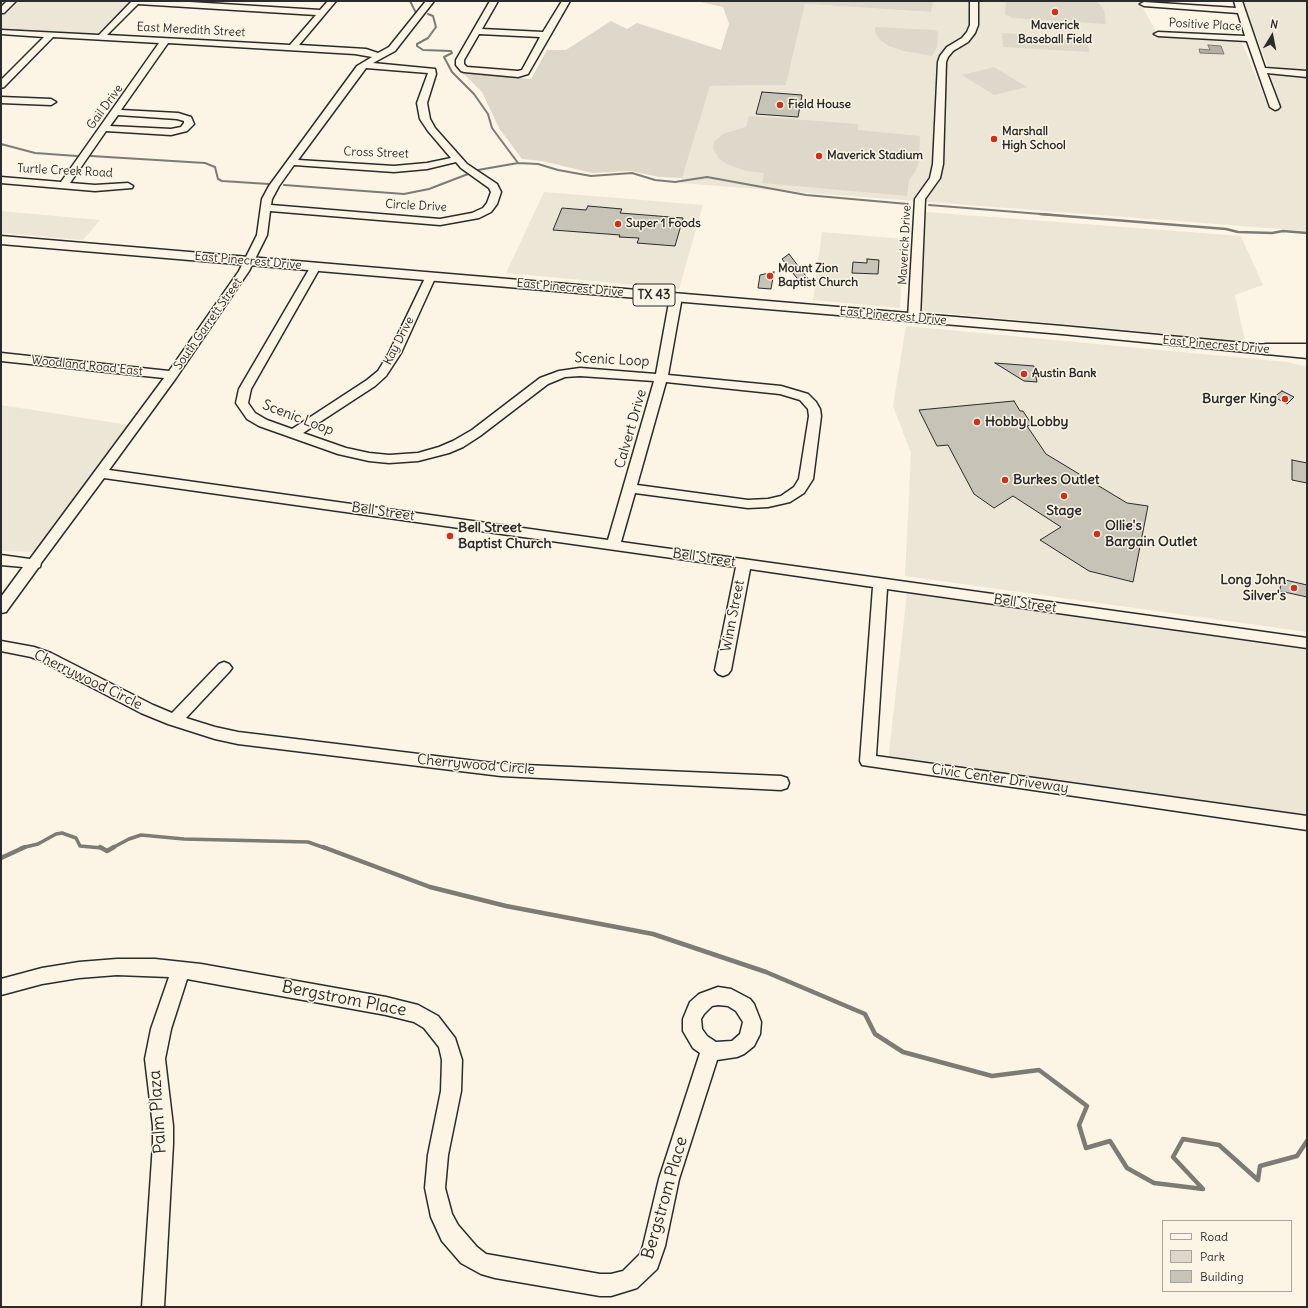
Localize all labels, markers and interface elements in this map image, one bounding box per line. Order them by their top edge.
marker: Maverick Baseball Field [1050,7,1060,17]
street label: Positive Place [1168,16,1242,34]
north arrow [1252,16,1292,56]
text: N [1269,17,1279,32]
place label: Maverick Baseball Field [1018,19,1092,47]
street label: East Meredith Street [136,20,246,40]
street label: Gail Drive [84,82,126,132]
place label: Field House [788,98,851,112]
marker: Field House [775,100,785,110]
place label: Marshall High School [1002,125,1066,153]
marker: Marshall High School [989,134,999,144]
street label: Cross Street [343,145,409,161]
place label: Maverick Stadium [827,149,923,163]
marker: Maverick Stadium [814,151,824,161]
street label: Turtle Creek Road [17,161,113,181]
street label: Circle Drive [385,197,447,215]
street label: Maverick Drive [896,205,914,285]
place label: Super 1 Foods [626,217,701,231]
marker: Super 1 Foods [613,219,623,229]
street label: East Pinecrest Drive [194,249,302,273]
place label: Mount Zion Baptist Church [778,262,858,290]
marker: Mount Zion Baptist Church [765,271,775,281]
street label: South Garrett Street [171,275,245,373]
street label: East Pinecrest Drive [516,276,624,300]
road number: TX 43 [633,284,675,306]
street label: East Pinecrest Drive [839,304,947,328]
street label: Kay Drive [381,314,417,368]
street label: East Pinecrest Drive [1162,333,1270,357]
street label: Scenic Loop [574,350,650,370]
street label: Woodland Road East [31,353,143,379]
place label: Austin Bank [1032,367,1096,381]
marker: Austin Bank [1019,369,1029,379]
street label: Calvert Drive [612,388,650,470]
place label: Burger King [1202,391,1277,407]
marker: Burger King [1280,394,1290,404]
street label: Scenic Loop [260,397,336,439]
place label: Hobby Lobby [985,414,1068,430]
marker: Hobby Lobby [972,417,982,427]
place label: Burkes Outlet [1013,472,1099,488]
marker: Burkes Outlet [1000,475,1010,485]
marker: Stage [1059,491,1069,501]
street label: Bell Street [350,499,416,525]
place label: Stage [1046,503,1082,519]
place label: Ollie's Bargain Outlet [1105,518,1197,550]
place label: Bell Street Baptist Church [458,520,552,552]
marker: Ollie's Bargain Outlet [1092,529,1102,539]
marker: Bell Street Baptist Church [445,531,455,541]
street label: Bell Street [671,545,737,571]
place label: Long John Silver's [1220,572,1286,604]
street label: Winn Street [718,579,748,653]
marker: Long John Silver's [1289,583,1299,593]
street label: Bell Street [992,591,1058,617]
street label: Cherrywood Circle [31,647,145,713]
street label: Cherrywood Circle [416,751,536,779]
street label: Civic Center Driveway [930,761,1070,797]
street label: Bergstrom Place [280,977,408,1021]
street label: Palm Plaza [145,1070,171,1154]
street label: Bergstrom Place [638,1134,692,1262]
legend [1162,1220,1292,1292]
text: Road [1200,1229,1228,1244]
text: Park [1200,1249,1225,1264]
text: Building [1200,1269,1244,1284]

